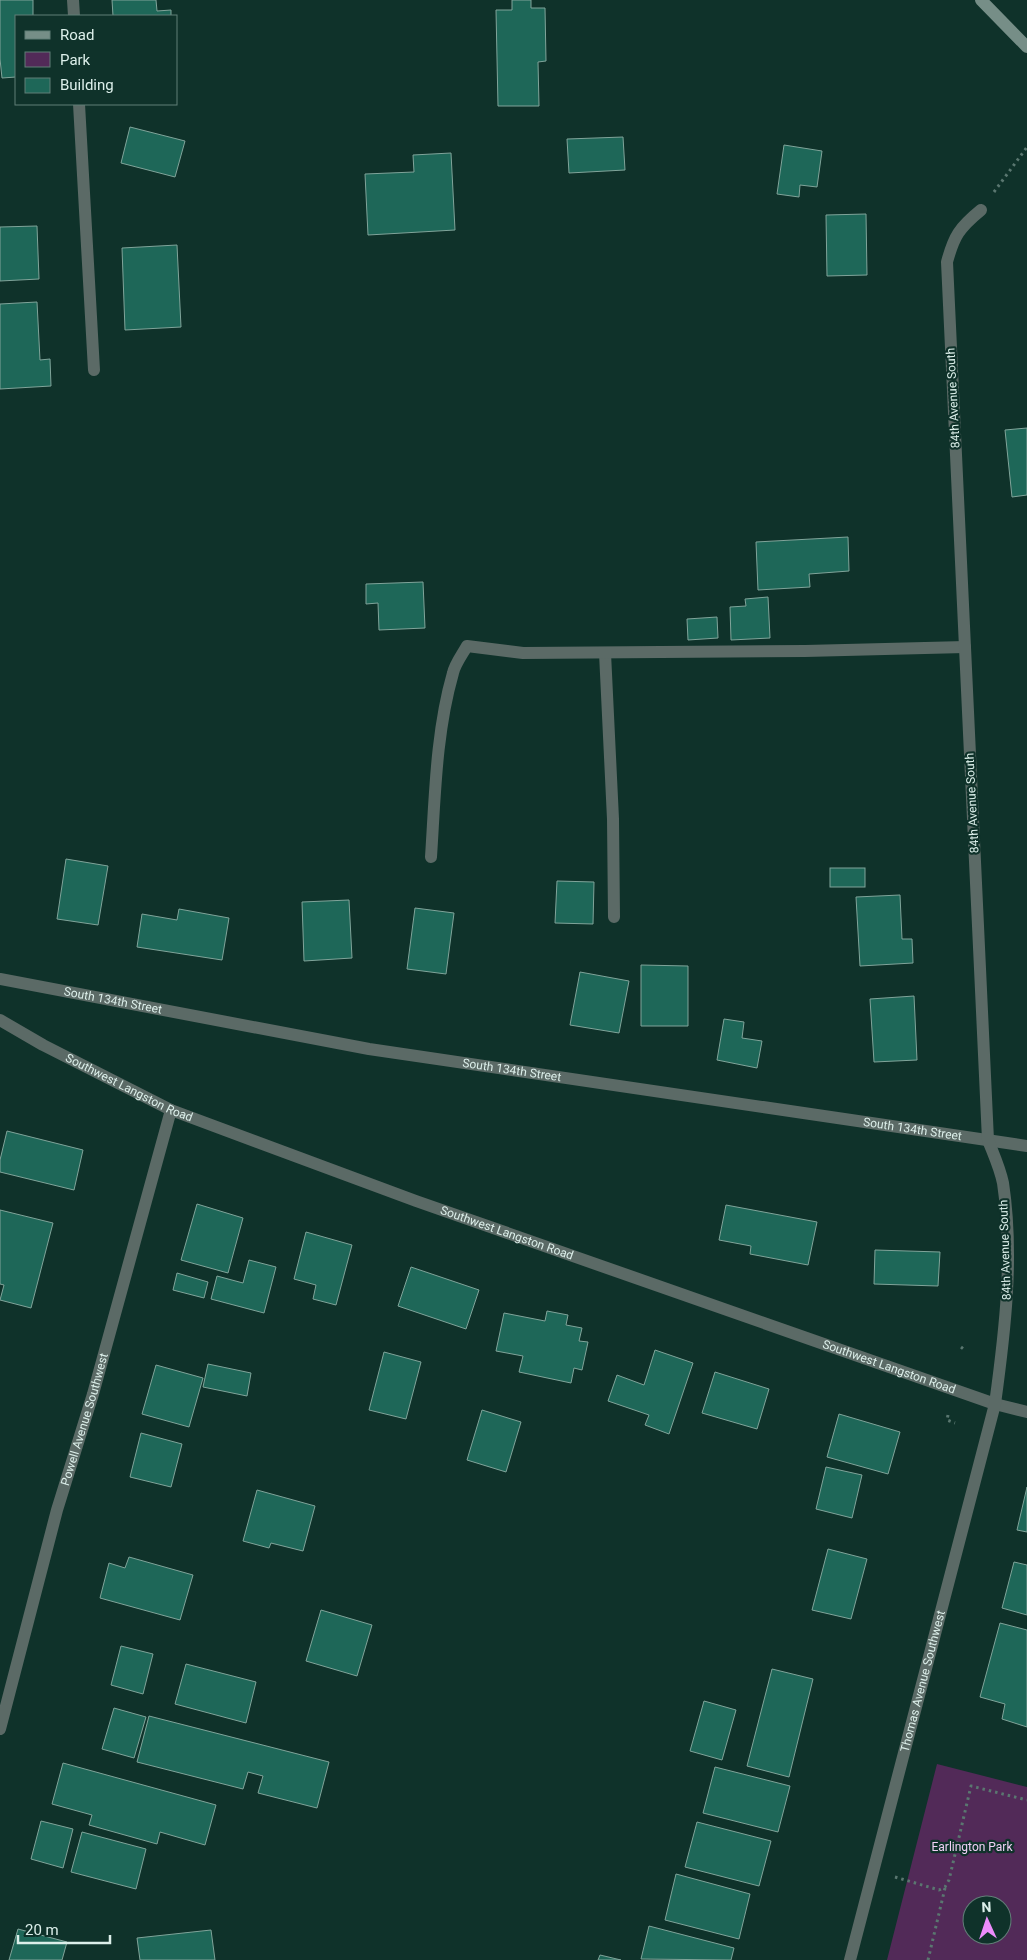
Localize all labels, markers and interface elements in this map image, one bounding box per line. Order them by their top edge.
legend [15,15,178,105]
text: Road [60,26,94,44]
text: Park [60,51,91,69]
text: Building [60,76,114,94]
street label: 84th Avenue South [943,348,963,448]
street label: 84th Avenue South [962,753,982,853]
street label: South 134th Street [63,984,163,1017]
street label: Southwest Langston Road [63,1051,195,1124]
street label: South 134th Street [462,1056,562,1084]
street label: South 134th Street [862,1115,963,1143]
street label: 84th Avenue South [996,1200,1014,1300]
street label: Southwest Langston Road [438,1203,575,1263]
street label: Southwest Langston Road [821,1337,958,1397]
street label: Powell Avenue Southwest [58,1352,111,1487]
street label: Thomas Avenue Southwest [897,1609,948,1754]
park label: Earlington Park [931,1840,1013,1854]
north arrow [962,1895,1012,1945]
text: N [981,1899,992,1915]
scale bar [18,1912,110,1944]
text: 20 m [25,1921,59,1939]

